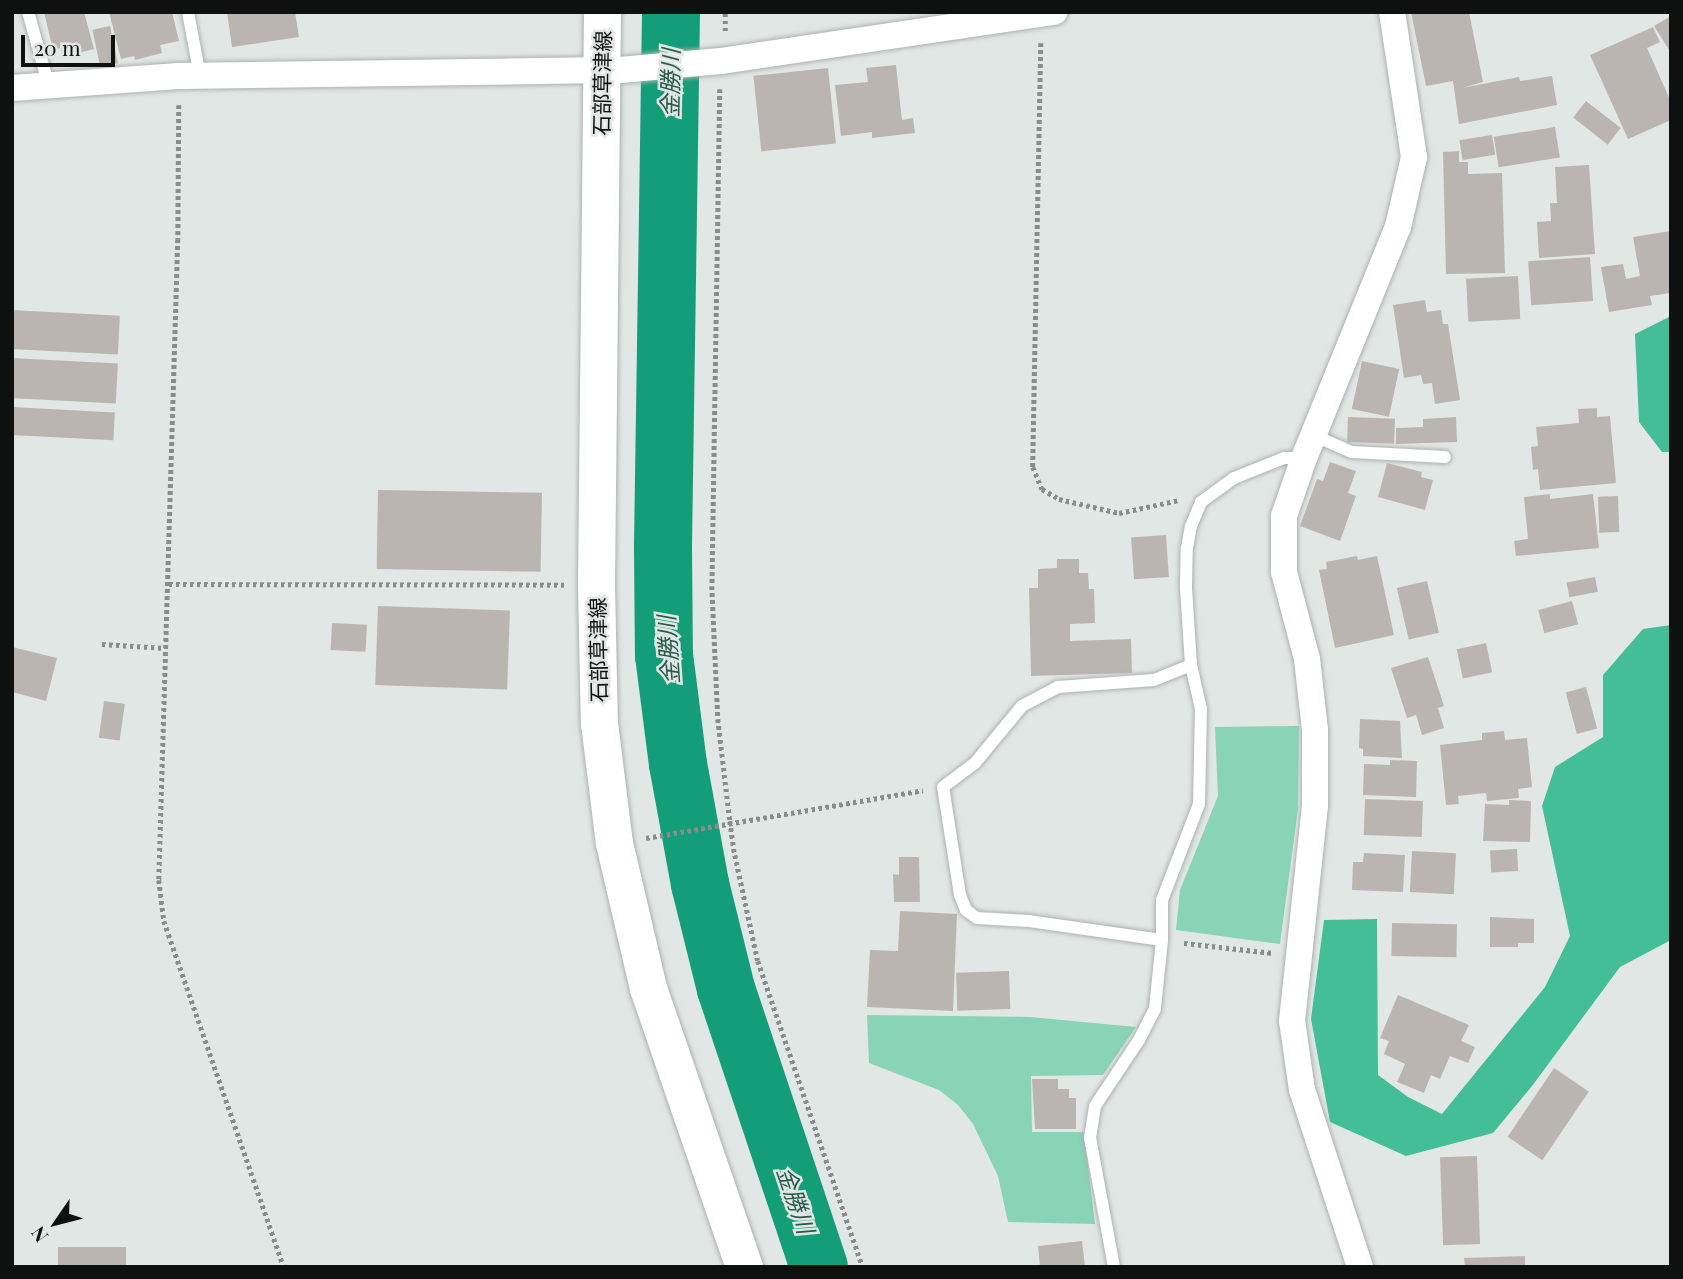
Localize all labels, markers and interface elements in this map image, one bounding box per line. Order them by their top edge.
scale bar [24,21,119,65]
street label: 石部草津線 [587,30,615,136]
text: 20 m [34,33,81,61]
water label: 金勝川 [656,48,684,118]
street label: 石部草津線 [583,597,611,703]
water label: 金勝川 [652,615,684,685]
water label: 金勝川 [772,1163,820,1237]
north arrow [21,1188,91,1258]
text: N [24,1222,53,1248]

